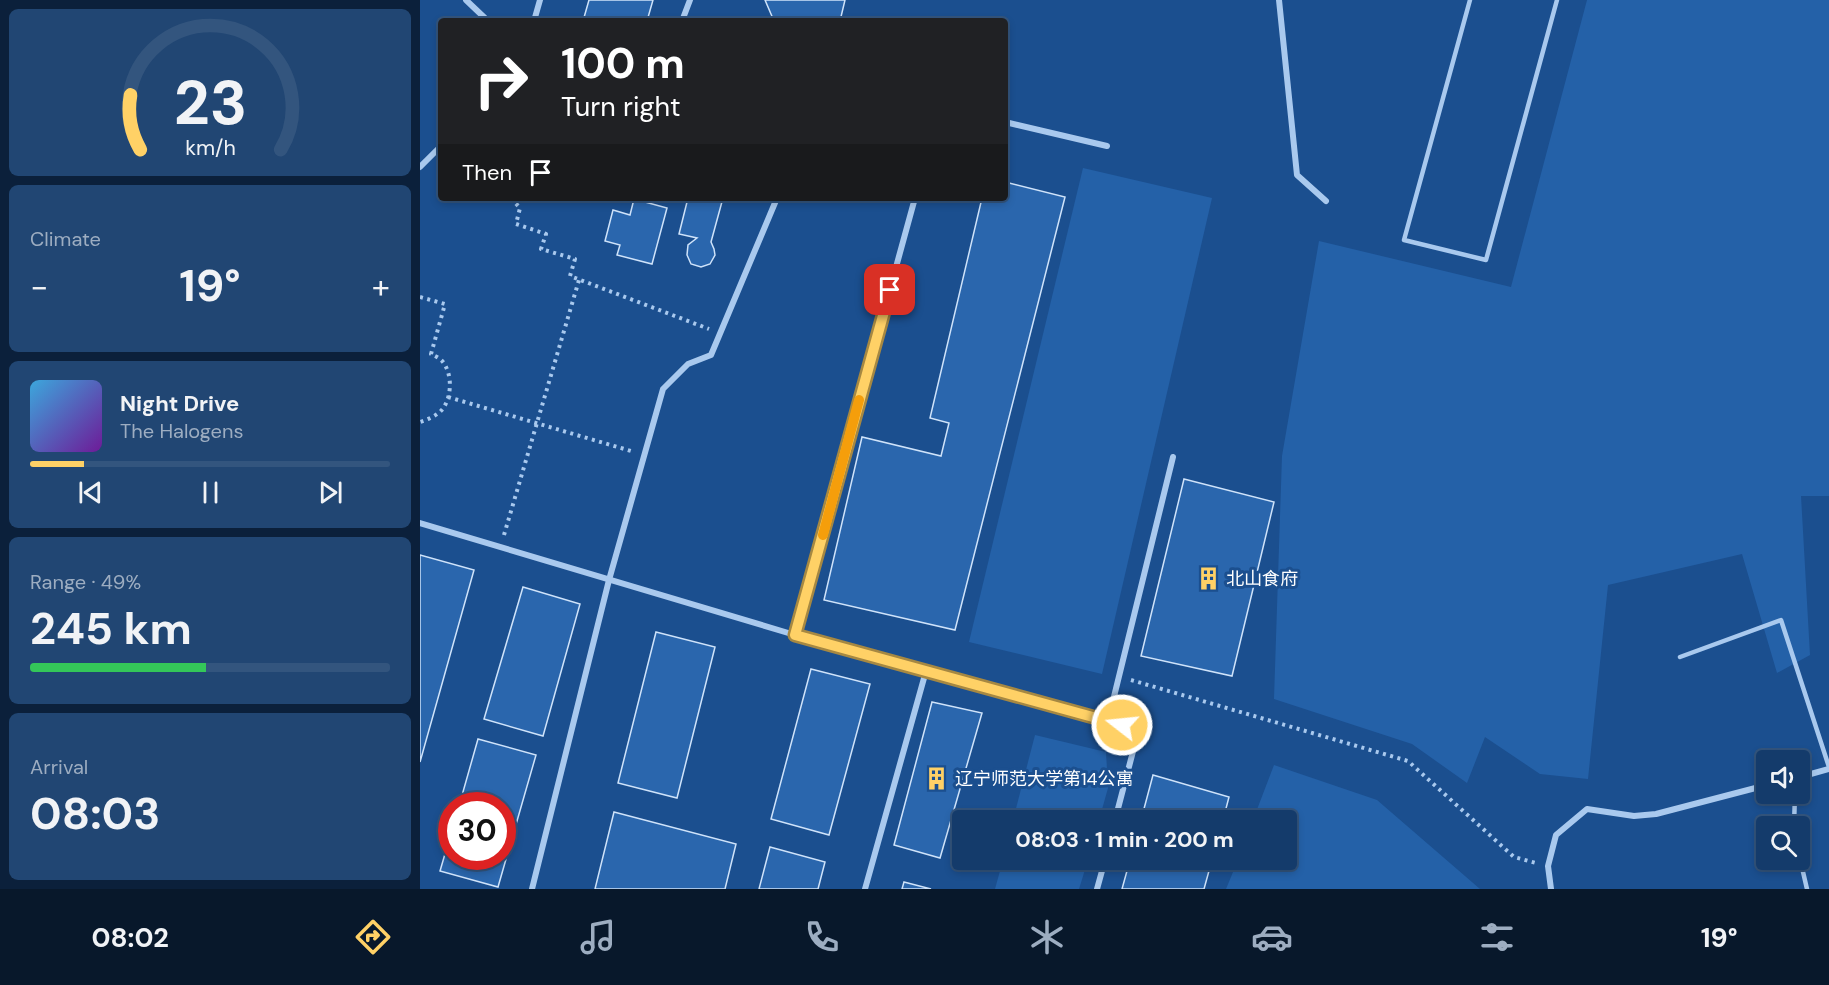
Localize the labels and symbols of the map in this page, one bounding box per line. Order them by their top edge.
pin [864,264,915,315]
building icon: 北山食府 [1195,566,1221,592]
place label: 北山食府 [1226,567,1298,591]
position arrow [1090,693,1154,757]
building icon: 辽宁师范大学第14公寓 [924,766,950,792]
place label: 辽宁师范大学第14公寓 [955,767,1134,791]
speed limit sign: 30 [438,792,516,870]

